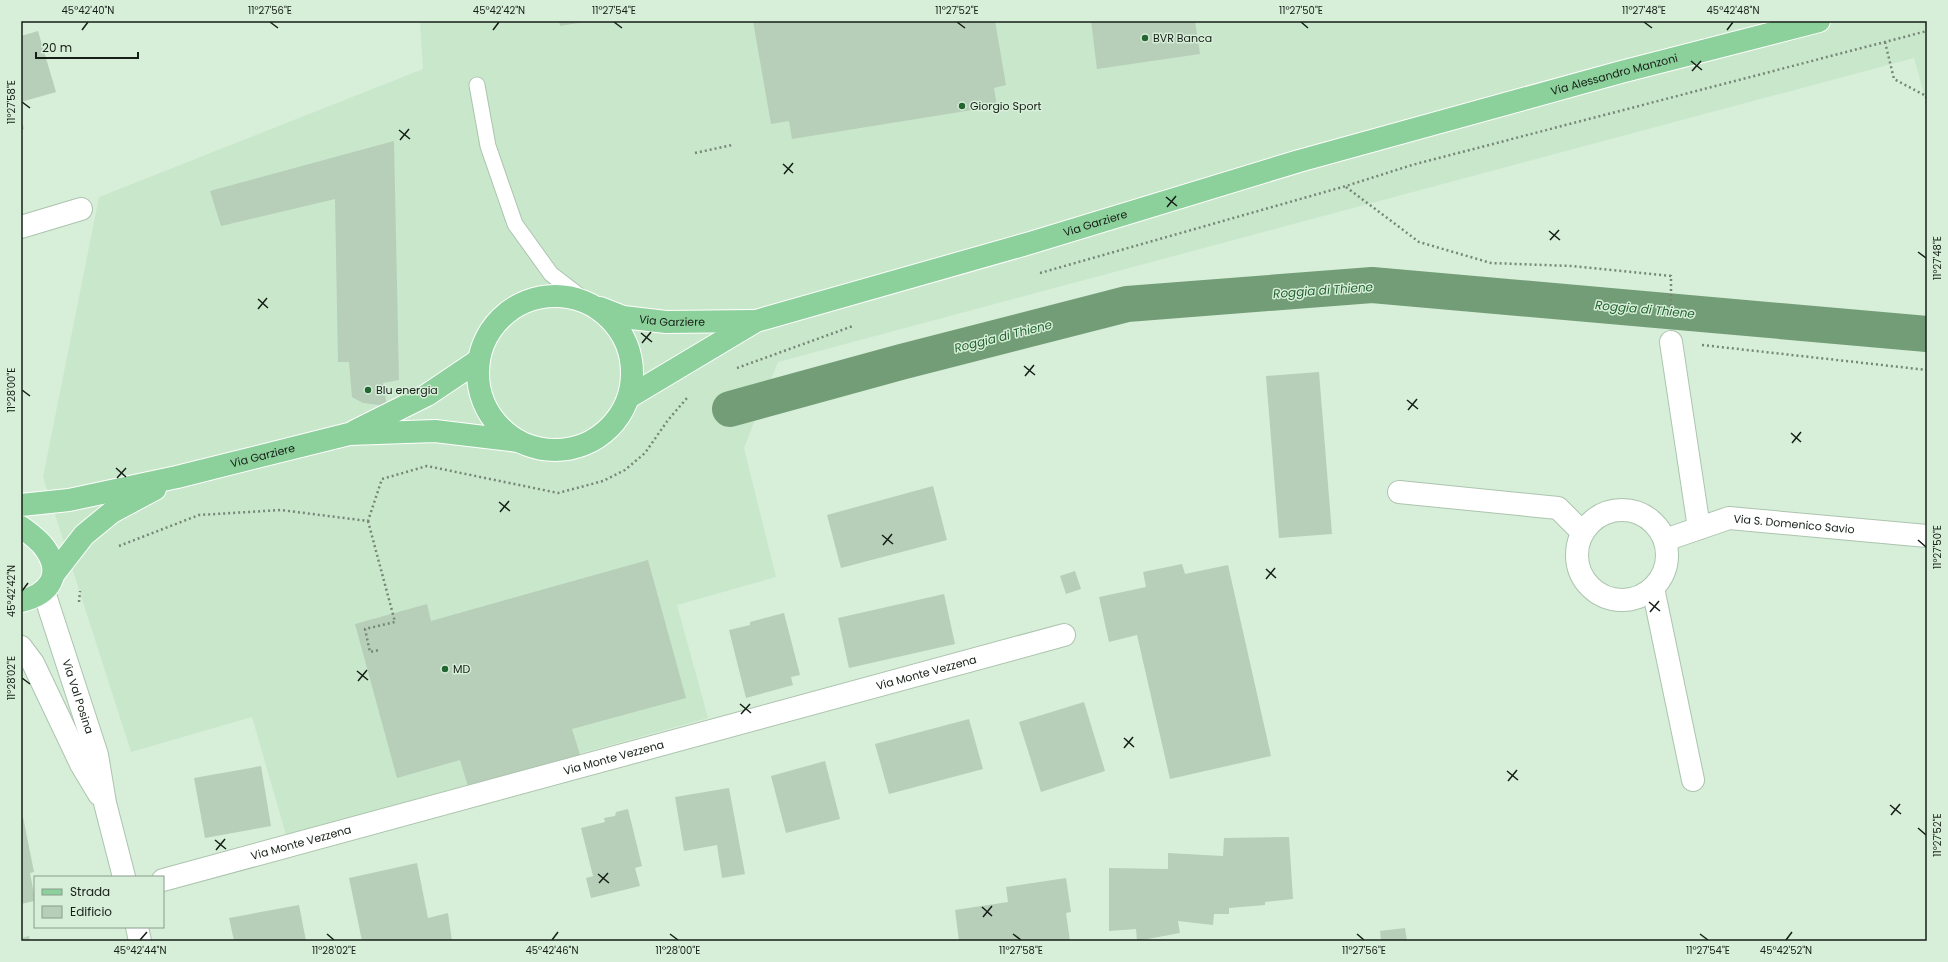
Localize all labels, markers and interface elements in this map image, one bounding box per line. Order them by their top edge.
text: 45°42'40"N [62,3,114,18]
text: 11°27'56"E [248,3,292,18]
text: 45°42'42"N [473,3,525,18]
text: 11°27'54"E [592,3,636,18]
text: 11°27'52"E [935,3,979,18]
text: 11°27'50"E [1279,3,1323,18]
text: 11°27'48"E [1622,3,1666,18]
text: 45°42'48"N [1707,3,1759,18]
place label: BVR Banca [1153,30,1212,46]
marker: BVR Banca [1140,33,1150,43]
scale bar [36,34,138,60]
text: 20 m [42,39,72,56]
street label: Via Alessandro Manzoni [1549,50,1680,99]
text: 11°27'58"E [4,80,19,124]
place label: Giorgio Sport [970,98,1042,114]
marker: Giorgio Sport [957,101,967,111]
street label: Via Garziere [1061,206,1129,240]
text: 11°27'48"E [1930,236,1945,280]
water label: Roggia di Thiene [1272,278,1374,302]
water label: Roggia di Thiene [1594,296,1696,322]
street label: Via Garziere [638,311,705,330]
water label: Roggia di Thiene [952,316,1054,356]
text: 11°28'00"E [4,368,19,412]
place label: Blu energia [376,382,438,398]
marker: Blu energia [363,385,373,395]
street label: Via Garziere [229,440,297,471]
street label: Via S. Domenico Savio [1733,510,1855,537]
text: 11°27'50"E [1930,525,1945,569]
text: 45°42'42"N [4,565,19,617]
street label: Via Monte Vezzena [874,651,978,694]
text: 11°28'02"E [4,656,19,700]
street label: Via Val Posina [58,657,98,736]
place label: MD [453,661,470,677]
marker: MD [440,664,450,674]
street label: Via Monte Vezzena [562,736,666,779]
text: 11°27'52"E [1930,813,1945,857]
street label: Via Monte Vezzena [249,821,353,864]
legend [34,876,164,928]
text: Strada [70,883,110,900]
text: Edificio [70,903,112,920]
text: 45°42'44"N [114,943,166,958]
text: 11°28'02"E [312,943,356,958]
text: 45°42'46"N [526,943,578,958]
text: 11°28'00"E [656,943,700,958]
text: 11°27'58"E [999,943,1043,958]
text: 11°27'56"E [1342,943,1386,958]
text: 11°27'54"E [1686,943,1730,958]
text: 45°42'52"N [1760,943,1812,958]

